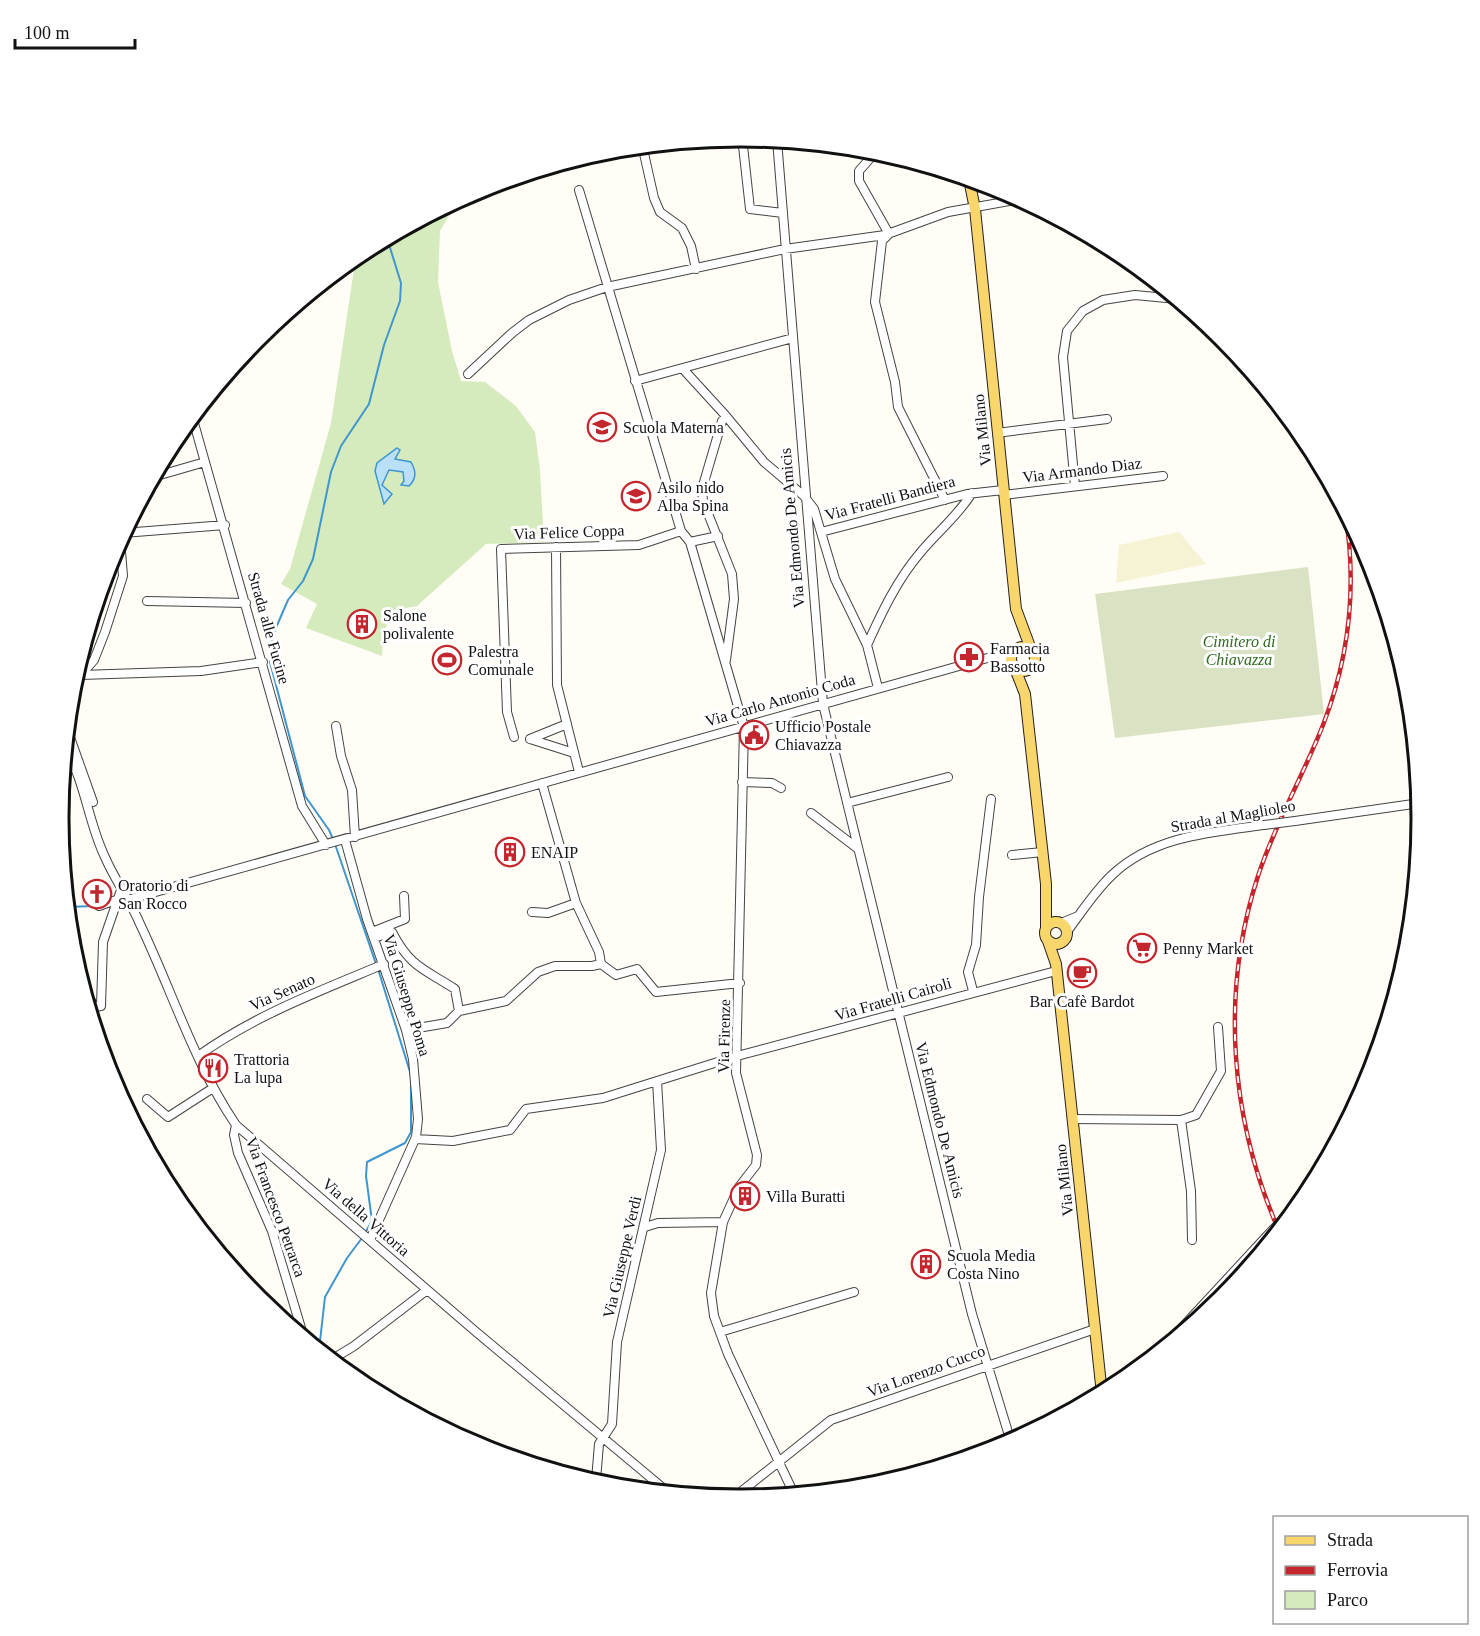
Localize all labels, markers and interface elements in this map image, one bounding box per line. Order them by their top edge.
scale bar [15,12,135,50]
text: 100 m [24,23,70,43]
street label: Via Milano [970,393,994,467]
school or university icon: Scuola Materna [586,411,618,443]
place label: Scuola Materna [623,419,724,436]
street label: Via Edmondo De Amicis [777,447,807,609]
street label: Via Armando Diaz [1021,454,1143,486]
street label: Via Fratelli Bandiera [823,472,957,524]
place label: Asilo nido Alba Spina [657,479,729,515]
school or university icon: Asilo nido Alba Spina [620,480,652,512]
street label: Via Felice Coppa [513,522,625,543]
street label: Strada alle Fucine [245,570,293,686]
place label: Salone polivalente [383,607,454,643]
building icon: Salone polivalente [346,608,378,640]
park label: Cimitero di Chiavazza [1203,633,1275,668]
place label: Farmacia Bassotto [990,640,1050,675]
pharmacy icon: Farmacia Bassotto [953,641,985,673]
place label: Palestra Comunale [468,643,534,678]
sports icon: Palestra Comunale [431,644,463,676]
street label: Via Carlo Antonio Coda [703,670,857,730]
place label: Ufficio Postale Chiavazza [775,718,871,753]
public building icon: Ufficio Postale Chiavazza [738,719,770,751]
street label: Strada al Maglioleo [1169,797,1297,836]
building icon: ENAIP [494,836,526,868]
place label: ENAIP [531,844,578,861]
place label: Oratorio di San Rocco [118,877,189,912]
church icon: Oratorio di San Rocco [81,878,113,910]
street label: Via Giuseppe Poma [379,932,434,1059]
supermarket icon: Penny Market [1126,932,1158,964]
place label: Penny Market [1163,940,1254,958]
cafe icon: Bar Cafè Bardot [1066,957,1098,989]
street label: Via Senato [247,970,317,1014]
street label: Via Fratelli Cairoli [833,974,954,1024]
place label: Bar Cafè Bardot [1030,993,1135,1010]
street label: Via Firenze [715,999,733,1073]
street label: Via Edmondo De Amicis [912,1040,968,1200]
place label: Trattoria La lupa [234,1051,289,1087]
restaurant icon: Trattoria La lupa [197,1052,229,1084]
street label: Via Francesco Petrarca [243,1135,309,1279]
street label: Via Milano [1052,1143,1076,1217]
street label: Via della Vittoria [319,1175,413,1259]
building icon: Villa Buratti [729,1180,761,1212]
place label: Villa Buratti [766,1188,846,1205]
street label: Via Giuseppe Verdi [600,1194,645,1320]
place label: Scuola Media Costa Nino [947,1247,1035,1282]
building icon: Scuola Media Costa Nino [910,1248,942,1280]
street label: Via Lorenzo Cucco [865,1342,987,1400]
legend [1273,1516,1468,1624]
text: Strada [1327,1530,1373,1550]
text: Ferrovia [1327,1560,1388,1580]
text: Parco [1327,1590,1368,1610]

